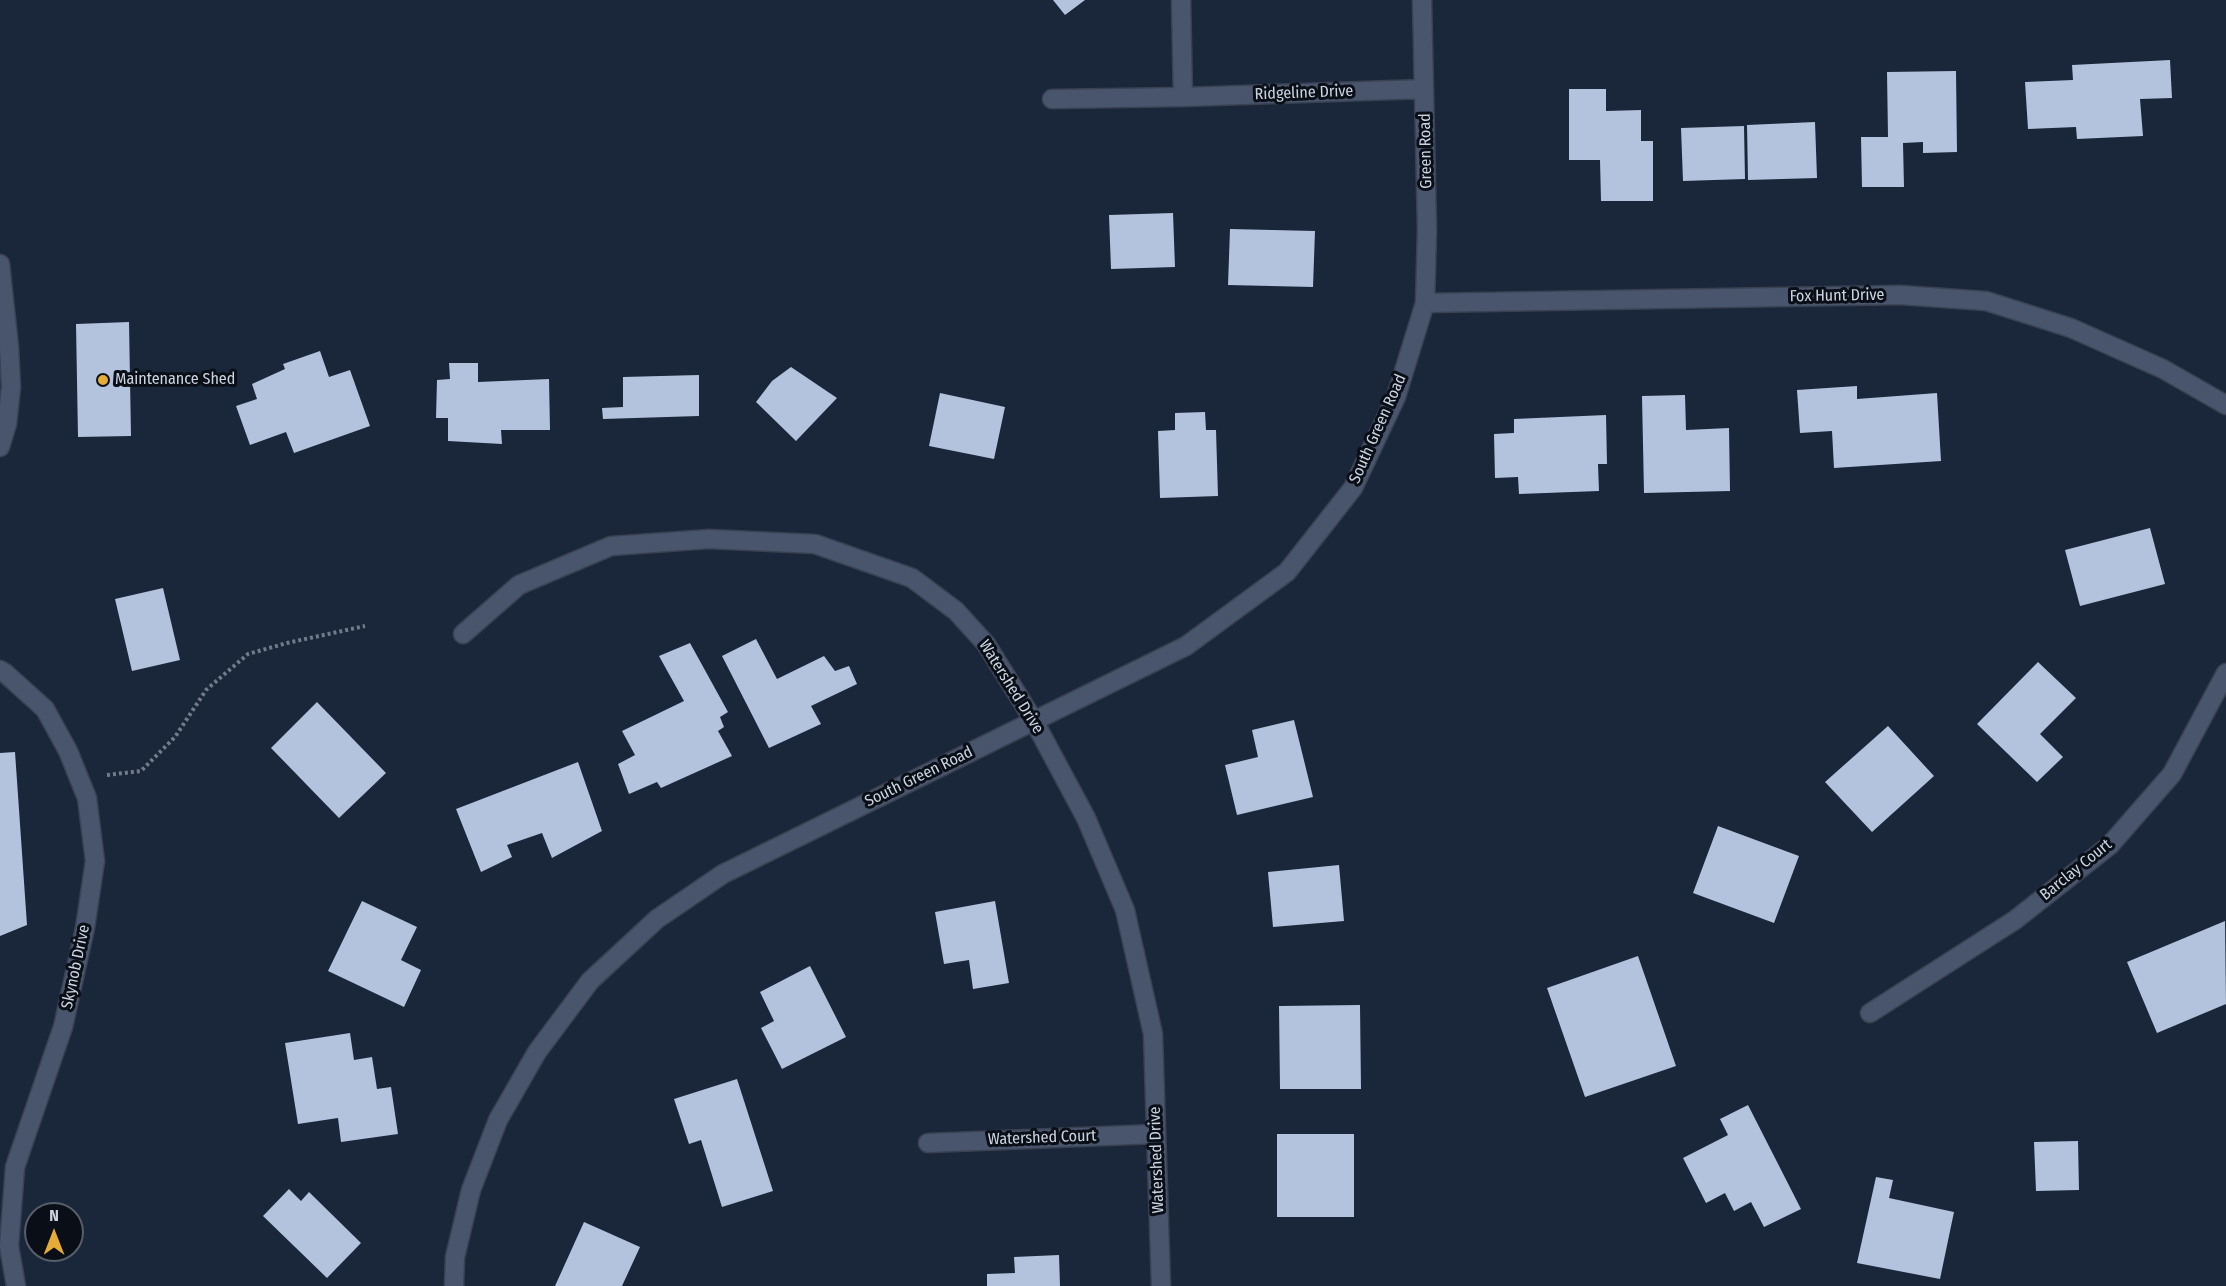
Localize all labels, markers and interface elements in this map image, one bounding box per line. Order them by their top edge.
street label: Ridgeline Drive [1254,82,1354,104]
street label: Green Road [1416,113,1436,189]
street label: Fox Hunt Drive [1789,286,1885,306]
place label: Maintenance Shed [115,370,235,390]
street label: South Green Road [1345,371,1411,487]
marker: Maintenance Shed [96,373,110,387]
street label: Watershed Drive [975,637,1047,737]
street label: South Green Road [862,743,976,811]
street label: Barclay Court [2036,835,2116,905]
street label: Skynob Drive [58,923,94,1011]
street label: Watershed Drive [1146,1106,1168,1214]
street label: Watershed Court [987,1127,1097,1149]
north arrow [24,1202,84,1262]
text: N [49,1206,59,1225]

